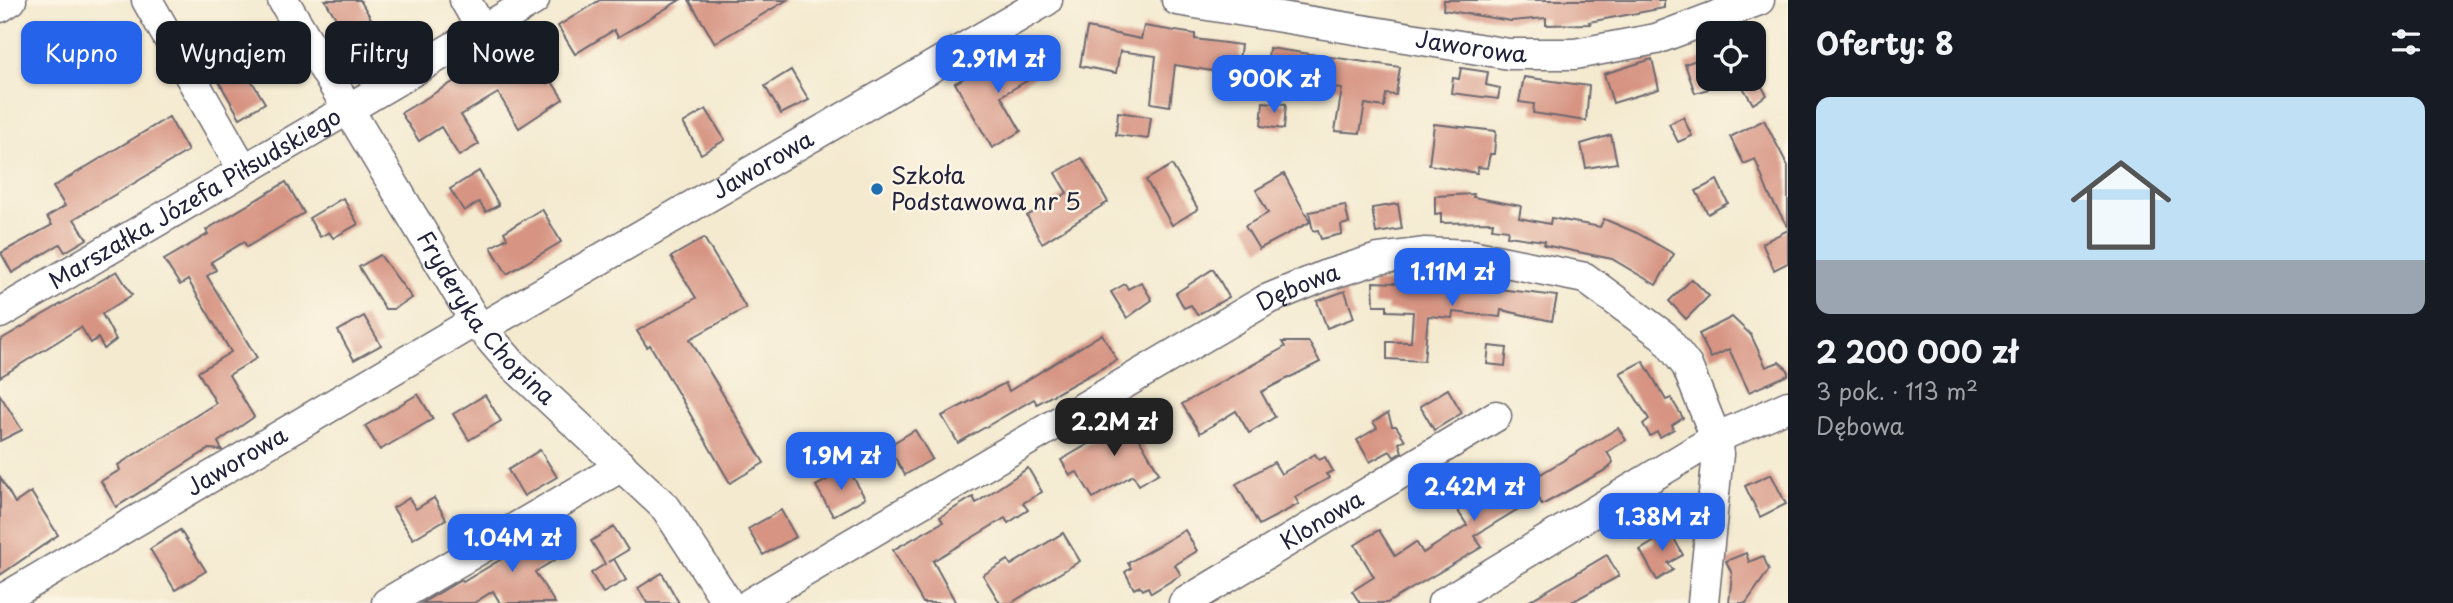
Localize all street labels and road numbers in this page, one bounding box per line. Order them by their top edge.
street label: Jaworowa [1413,20,1527,70]
street label: Marszałka Józefa Piłsudskiego [41,98,347,297]
street label: Jaworowa [705,120,819,207]
street label: Fryderyka Chopina [409,224,564,412]
street label: Dębowa [1248,253,1344,319]
street label: Jaworowa [179,416,293,504]
street label: Klonowa [1273,480,1370,558]

